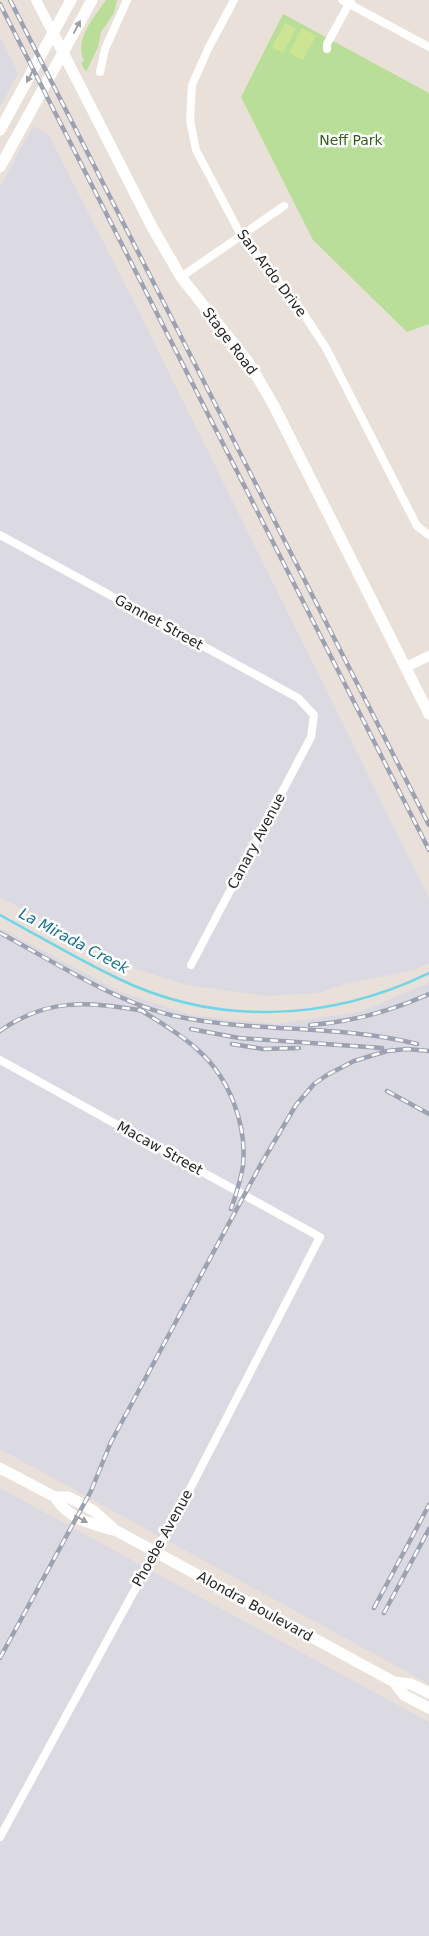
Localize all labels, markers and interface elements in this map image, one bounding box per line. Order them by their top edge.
one-way arrow [73,20,82,34]
one-way arrow [25,69,34,82]
park label: Neff Park [319,132,384,148]
street label: San Ardo Drive [234,226,310,320]
street label: Stage Road [200,304,260,378]
street label: Gannet Street [112,591,206,653]
street label: Canary Avenue [224,790,288,892]
water label: La Mirada Creek [16,904,133,978]
street label: Macaw Street [114,1118,206,1178]
street label: Phoebe Avenue [129,1487,195,1589]
one-way arrow [74,1515,88,1524]
street label: Alondra Boulevard [195,1568,315,1644]

